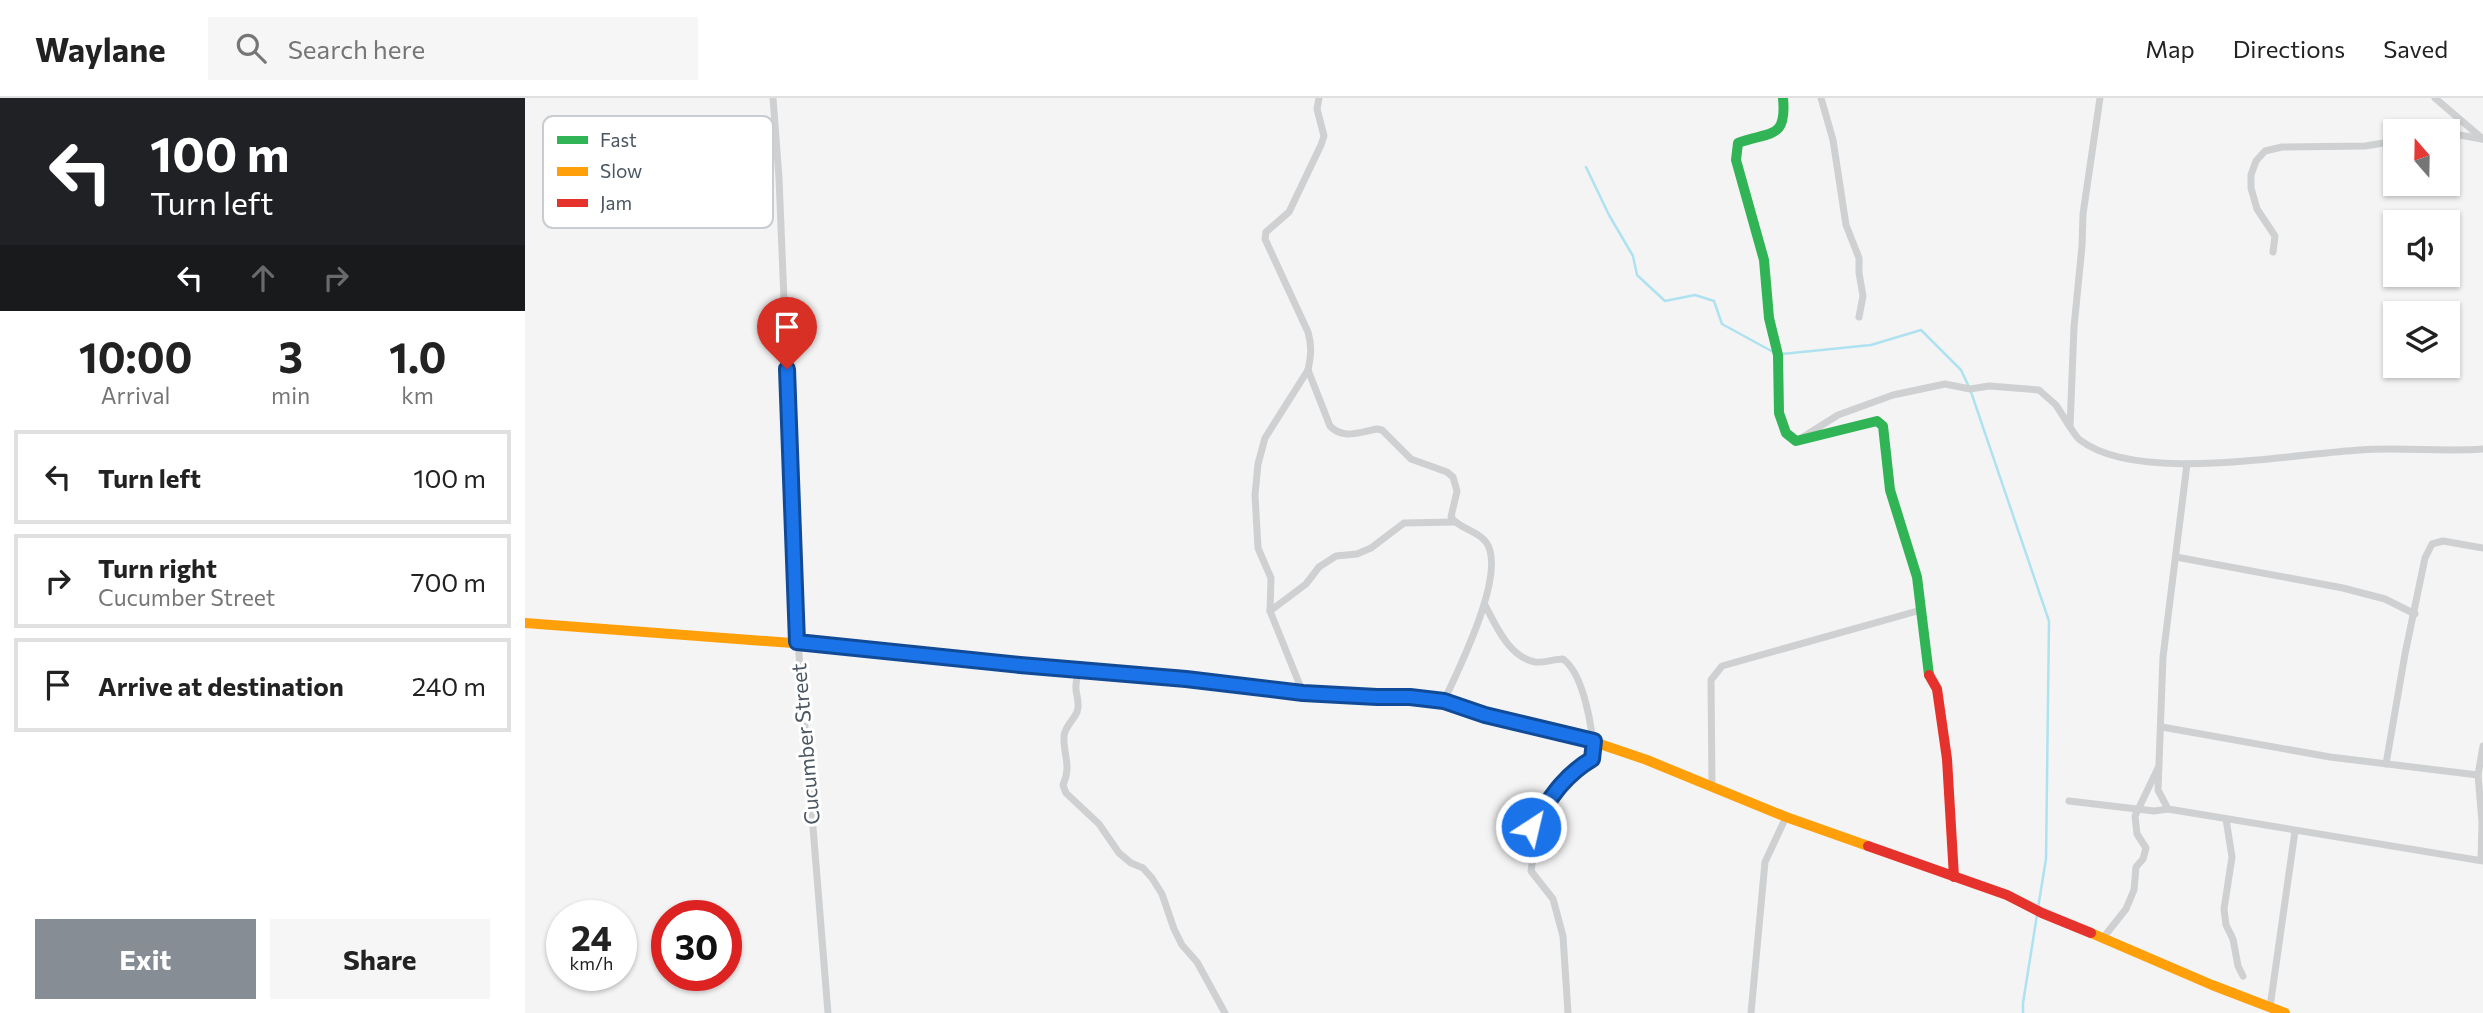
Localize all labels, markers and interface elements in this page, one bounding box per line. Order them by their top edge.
search box [208,17,698,80]
text: Waylane [35,28,166,69]
icon: search [232,29,270,67]
text: Search here [288,33,425,64]
text: Map [2145,34,2195,63]
text: Directions [2233,34,2345,63]
text: Saved [2383,34,2448,63]
legend [543,116,773,228]
north arrow [2383,119,2461,196]
map controls [2383,119,2460,378]
text: 100 m [150,122,289,182]
icon: left [35,126,126,217]
text: Fast [600,128,637,151]
text: Slow [600,159,642,182]
text: Turn left [150,182,274,222]
text: Jam [600,191,632,214]
button: sound [2383,210,2460,287]
icon: left [171,259,209,297]
icon: ahead [244,259,282,297]
icon: right [317,259,355,297]
pin [757,297,817,369]
button: layers [2383,301,2460,378]
icon: arrive [768,308,806,346]
text: 10:00 [79,330,192,382]
text: 3 [278,330,303,382]
text: 1.0 [389,330,446,382]
text: Arrival [101,381,170,409]
text: min [271,381,310,409]
text: km [401,381,434,409]
icon: left [39,458,77,496]
text: Turn left [98,462,201,493]
text: 100 m [413,462,486,493]
text: Turn right [98,552,217,583]
icon: right [39,562,77,600]
text: 700 m [411,566,486,597]
text: Cucumber Street [98,583,275,611]
street label: Cucumber Street [785,662,824,826]
icon: arrive [39,666,77,704]
text: Arrive at destination [98,670,344,701]
text: 240 m [412,670,486,701]
position arrow [1494,790,1568,864]
speed limit sign: 30 [651,900,742,991]
text: 24 [571,915,612,958]
button: Exit [35,919,256,999]
button: Share [270,919,490,999]
text: km/h [570,952,613,974]

